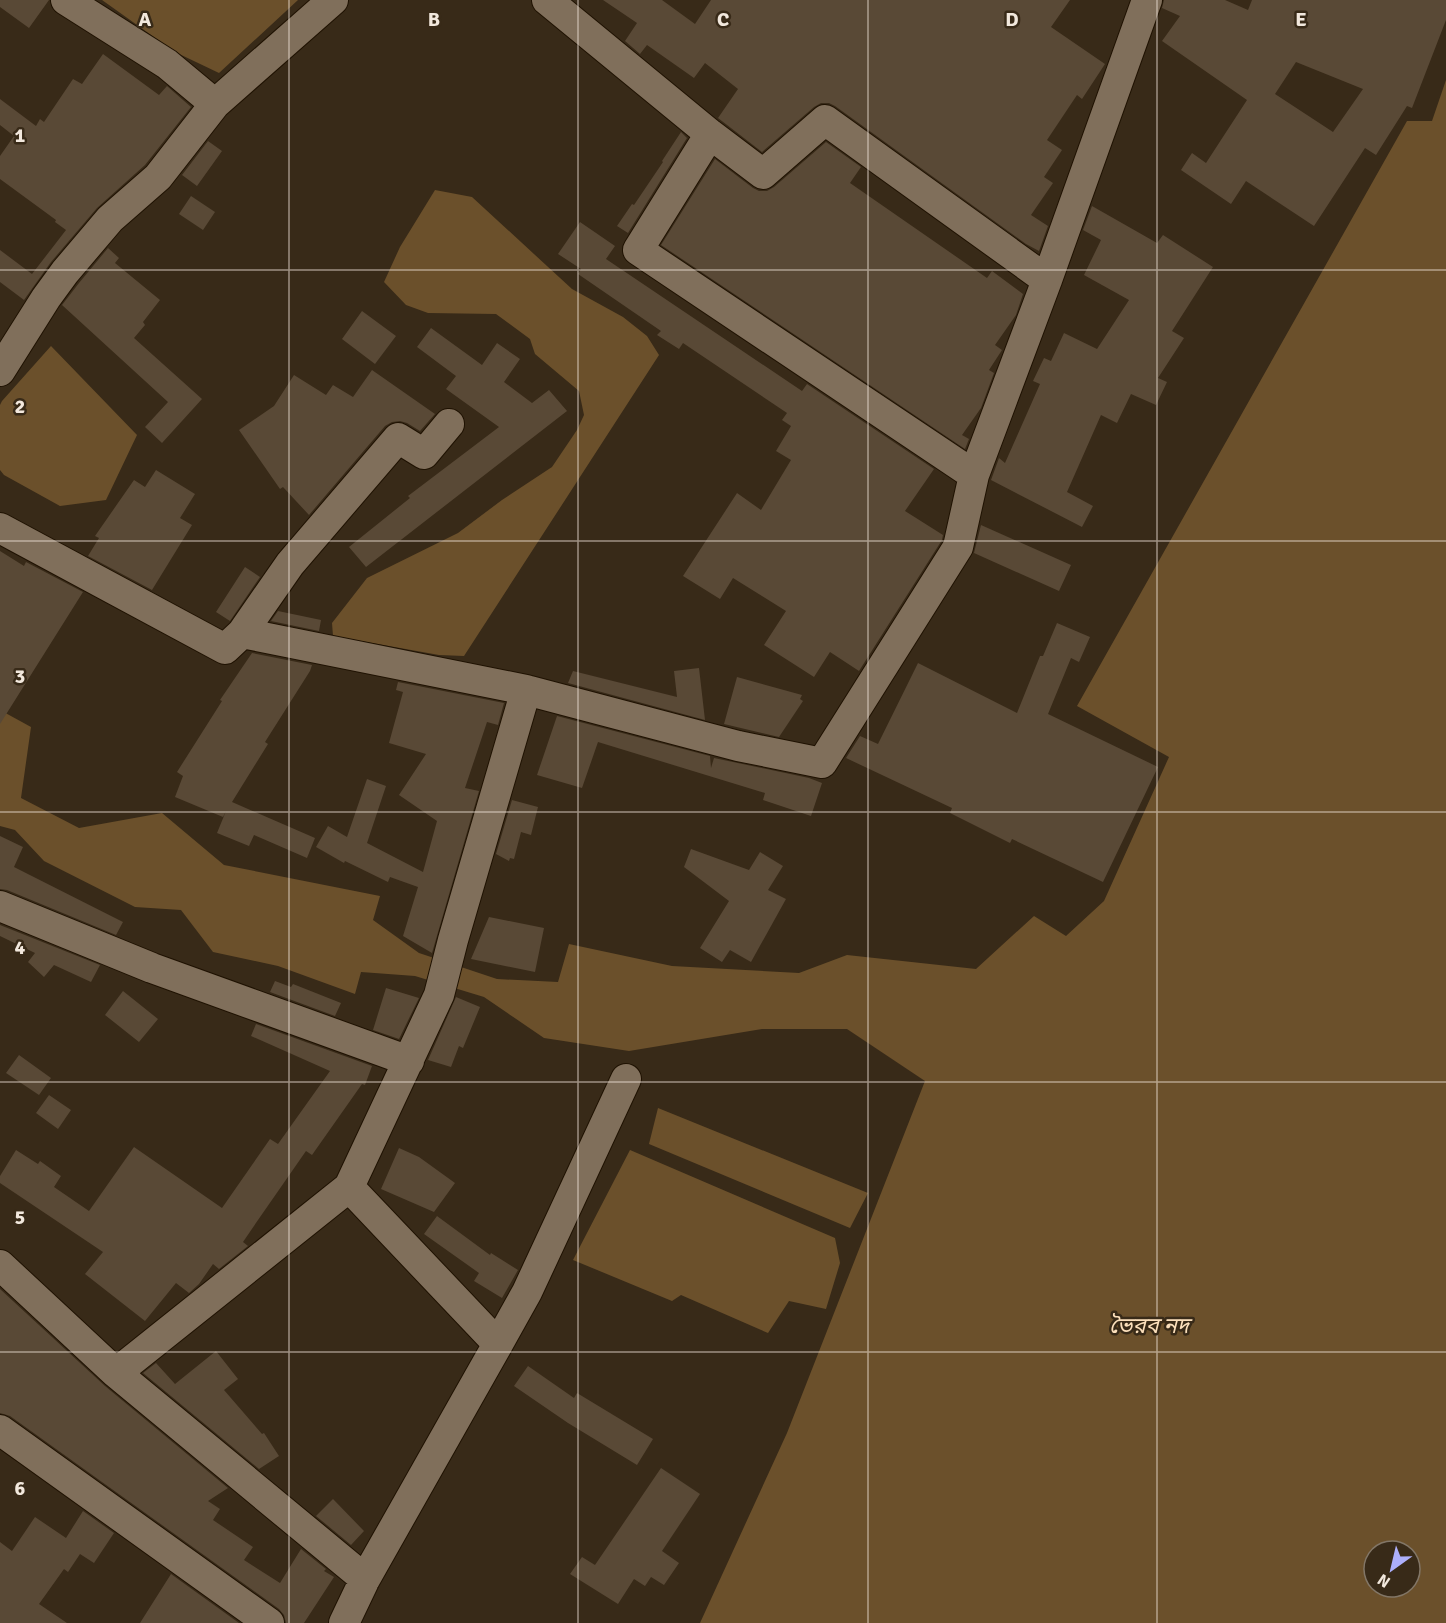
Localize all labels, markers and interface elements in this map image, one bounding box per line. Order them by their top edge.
text: A [139,7,152,32]
text: B [428,7,440,32]
text: C [717,7,729,32]
text: D [1005,7,1019,32]
text: E [1295,7,1307,32]
text: 1 [15,123,26,148]
text: 2 [15,394,25,419]
text: 3 [15,664,25,689]
text: 4 [15,935,26,960]
text: 5 [15,1205,25,1230]
water label: ভৈরব নদ [1109,1312,1193,1339]
text: 6 [15,1476,26,1501]
north arrow [1362,1539,1422,1599]
text: N [1374,1569,1394,1592]

